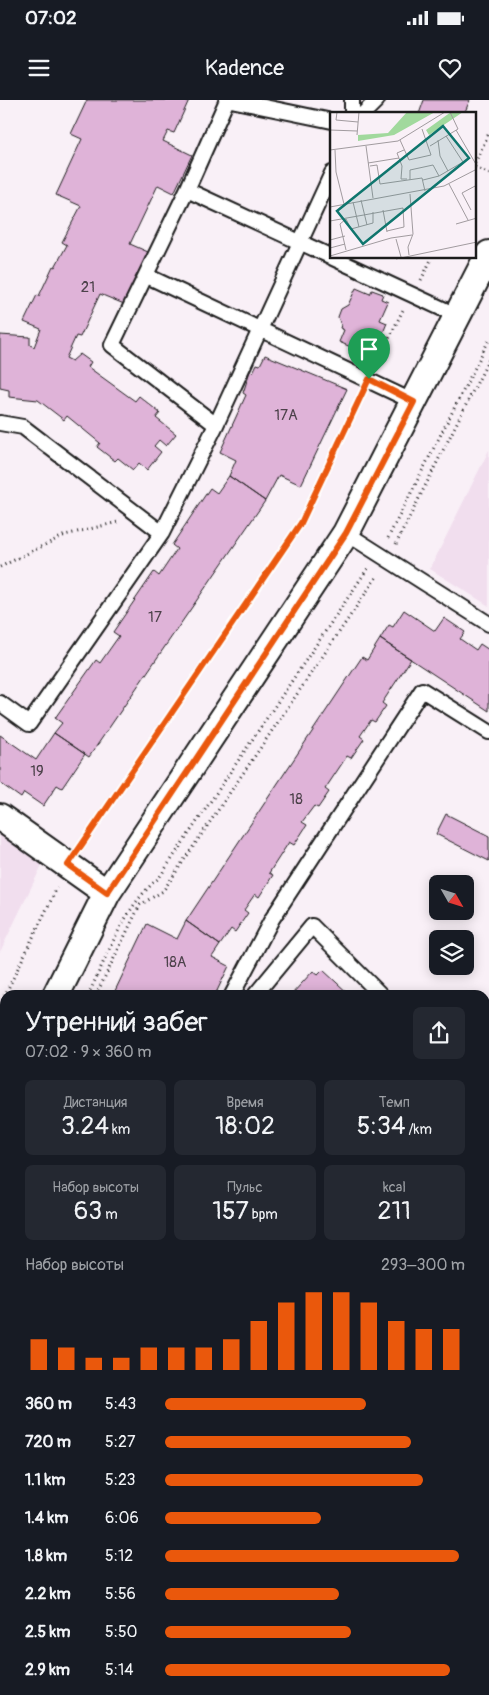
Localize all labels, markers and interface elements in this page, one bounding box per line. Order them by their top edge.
text: 07:02 [25,6,77,30]
icon: menu [25,54,53,82]
text: Kadence [205,54,284,82]
icon: heart [436,54,464,82]
inset map [330,112,476,259]
house number: 21 [81,278,95,297]
pin [348,328,390,379]
icon: arrive [355,335,383,363]
house number: 17А [274,406,298,425]
house number: 17 [148,608,162,627]
house number: 19 [30,762,44,781]
house number: 18 [289,790,303,809]
north arrow [429,875,474,920]
map controls [429,875,474,975]
button: layers [429,930,474,975]
house number: 18А [163,953,187,972]
text: Утренний забег [25,1005,208,1040]
button: share [413,1007,465,1059]
text: 07:02 · 9 × 360 m [25,1042,151,1062]
text: Дистанция [64,1094,127,1111]
text: Время [226,1094,264,1111]
text: Темп [379,1094,410,1111]
text: 3.24 [61,1111,109,1142]
text: 18:02 [215,1111,275,1142]
text: 5:34 [357,1111,405,1142]
text: km [109,1121,130,1138]
text: /km [405,1121,432,1138]
text: Набор высоты [52,1179,139,1196]
text: Пульс [227,1179,263,1196]
text: kcal [383,1179,406,1196]
text: 63 [74,1196,102,1227]
text: 157 [212,1196,249,1227]
text: 211 [378,1196,411,1227]
text: m [102,1206,118,1223]
text: bpm [249,1206,278,1223]
text: Набор высоты [25,1255,124,1275]
text: 293–300 m [381,1255,465,1275]
text: 360 m [25,1394,72,1414]
text: 5:43 [105,1394,136,1414]
text: 720 m [25,1432,71,1452]
text: 5:27 [105,1432,135,1452]
text: 1.1 km [25,1470,65,1490]
text: 5:23 [105,1470,135,1490]
text: 1.4 km [25,1508,68,1528]
text: 6:06 [105,1508,139,1528]
text: 1.8 km [25,1546,67,1566]
text: 5:12 [105,1546,133,1566]
text: 2.2 km [25,1584,71,1604]
text: 5:56 [105,1584,136,1604]
text: 2.5 km [25,1622,70,1642]
text: 5:50 [105,1622,138,1642]
text: 2.9 km [25,1660,70,1680]
text: 5:14 [105,1660,133,1680]

